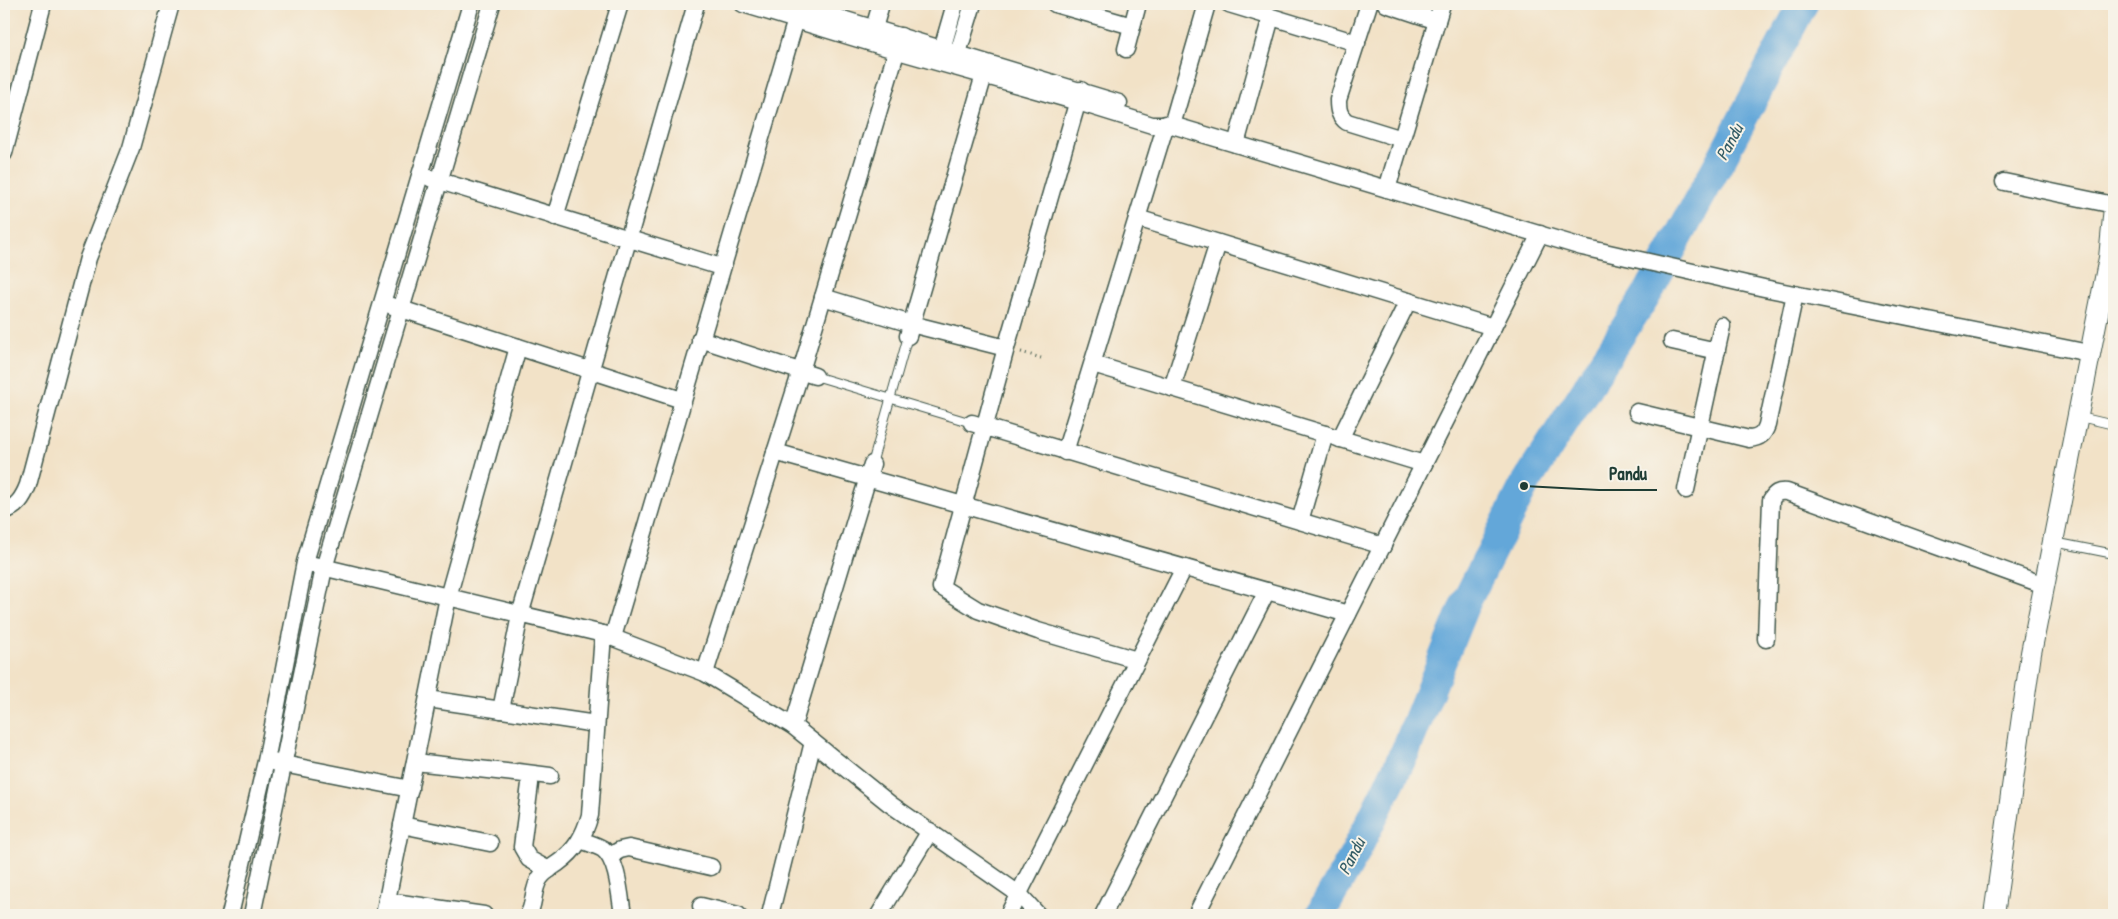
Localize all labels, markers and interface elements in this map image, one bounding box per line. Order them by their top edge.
water label: Pandu [1709,118,1750,165]
callout: Pandu [1599,457,1657,490]
text: Pandu [1609,461,1648,486]
water label: Pandu [1331,832,1372,879]

